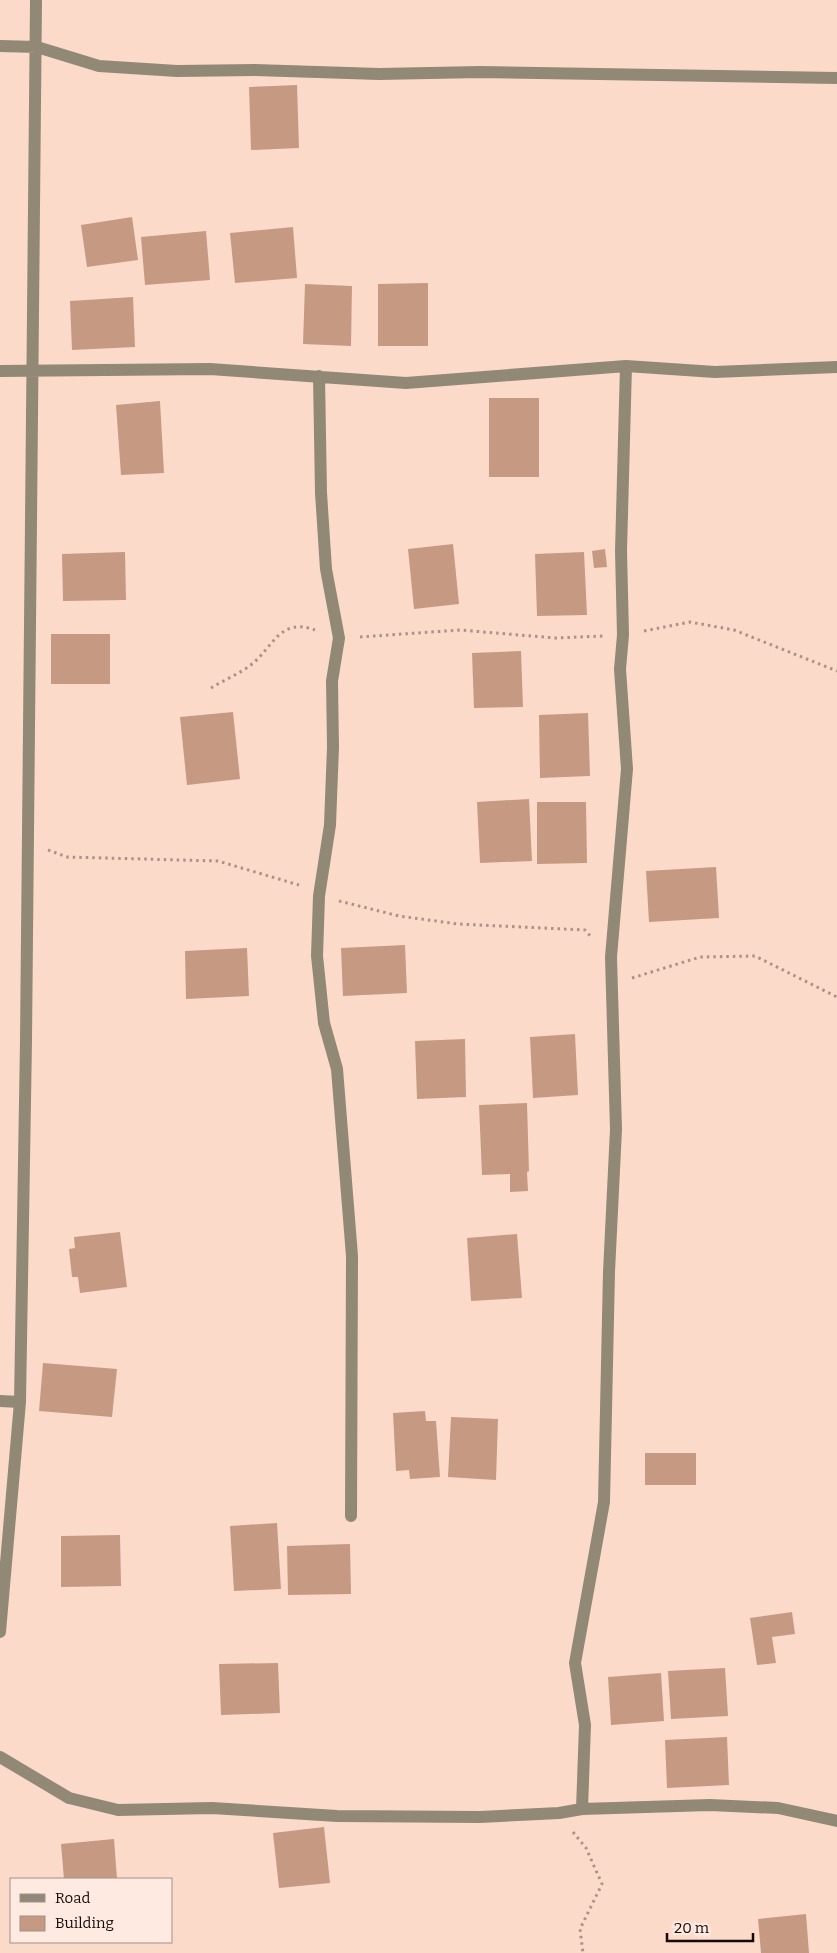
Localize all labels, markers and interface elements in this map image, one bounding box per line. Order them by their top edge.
legend [10,1878,172,1943]
text: Road [55,1889,90,1907]
scale bar [667,1910,753,1942]
text: Building [55,1914,114,1932]
text: 20 m [674,1919,710,1937]

